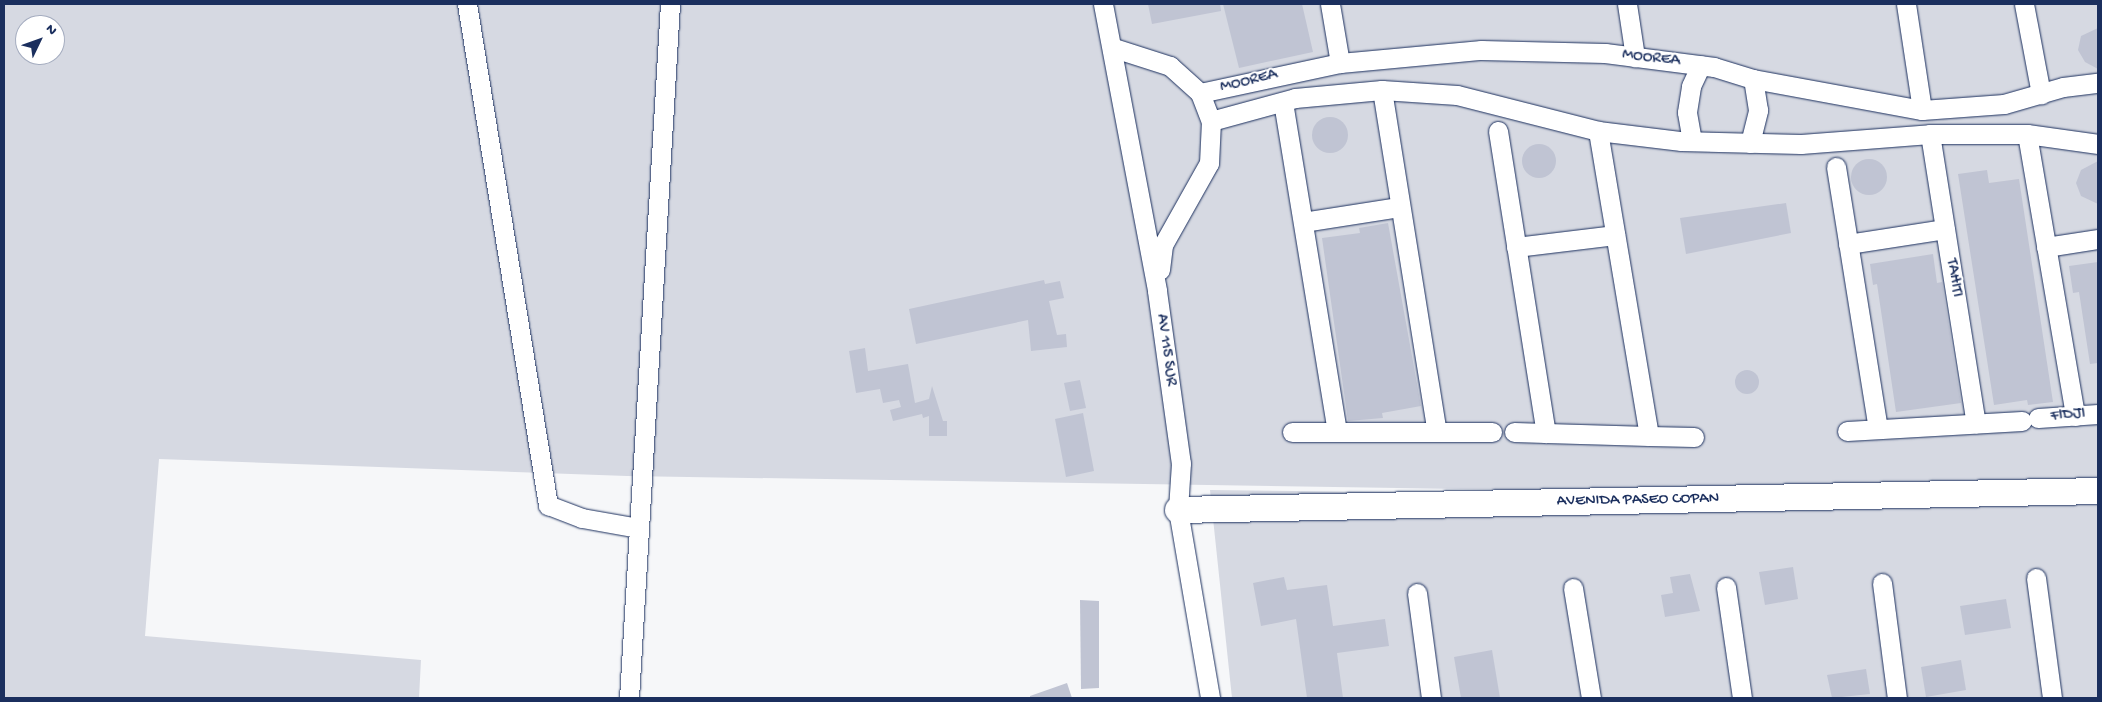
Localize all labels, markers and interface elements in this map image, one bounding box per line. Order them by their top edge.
north arrow [15,15,65,65]
text: N [41,21,60,39]
street label: MOOREA [1621,46,1681,72]
street label: MOOREA [1219,66,1279,98]
street label: TAHITI [1941,257,1965,299]
street label: AV 115 SUR [1150,313,1180,387]
street label: FIDJI [2050,405,2086,427]
street label: AVENIDA PASEO COPAN [1557,490,1719,512]

